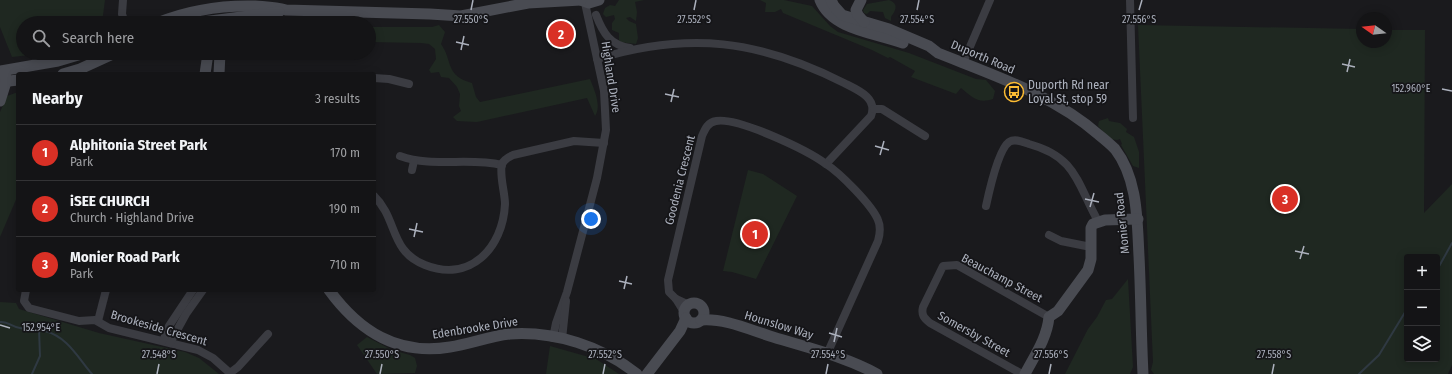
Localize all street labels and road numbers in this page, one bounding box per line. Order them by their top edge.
street label: Duporth Road [949,37,1017,77]
street label: Highland Drive [598,40,624,114]
street label: Goodenia Crescent [662,134,698,226]
street label: Monier Road [1112,191,1132,255]
street label: Beauchamp Street [959,251,1045,305]
street label: Brookeside Crescent [109,308,209,348]
street label: Hounslow Way [743,308,816,342]
street label: Somersby Street [935,308,1013,360]
street label: Edenbrooke Drive [431,314,519,342]

